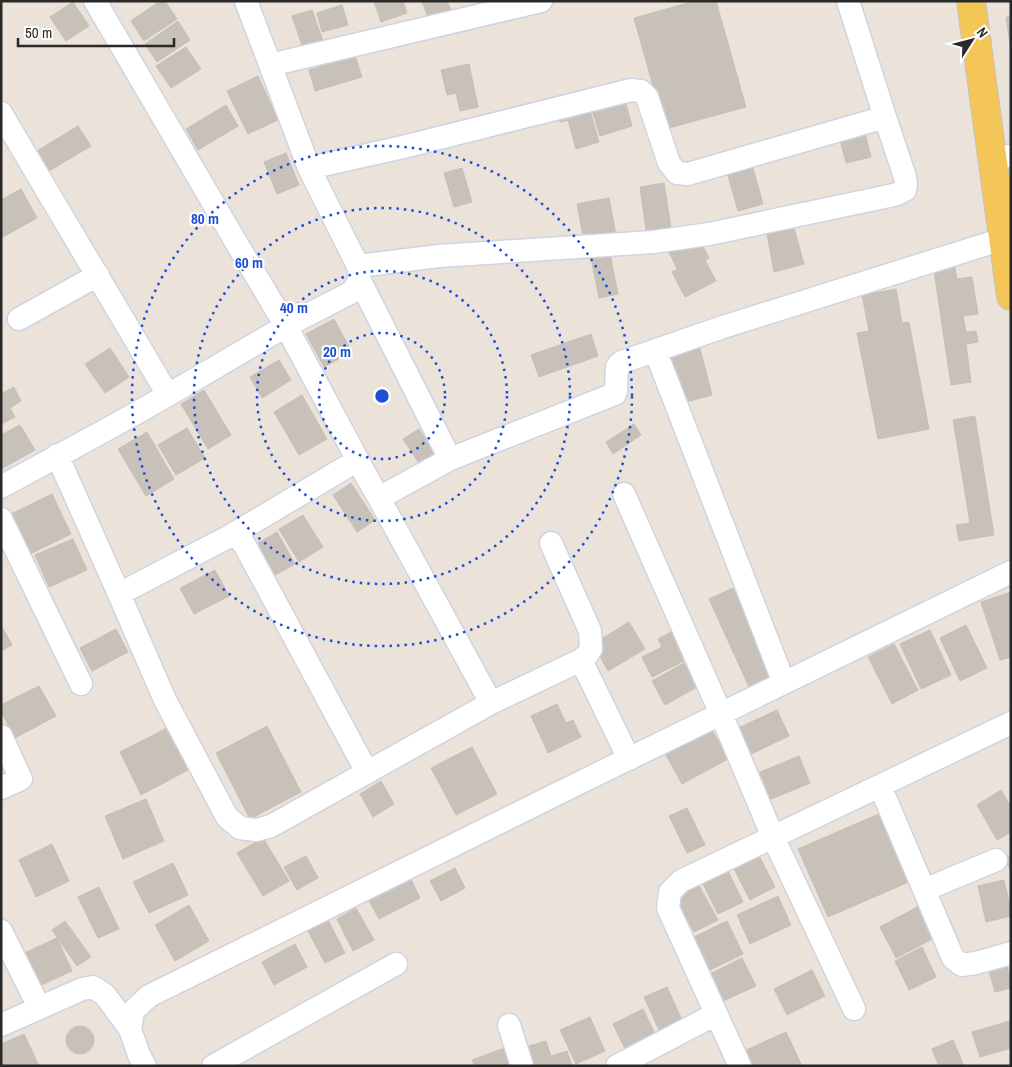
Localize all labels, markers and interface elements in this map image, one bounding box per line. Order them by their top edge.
scale bar [18,15,174,47]
north arrow [947,15,997,65]
text: 50 m [25,22,52,43]
text: N [973,24,992,41]
text: 80 m [191,208,219,229]
text: 60 m [235,252,263,273]
text: 40 m [280,297,308,318]
text: 20 m [323,341,351,362]
centre of rings [373,387,391,405]

